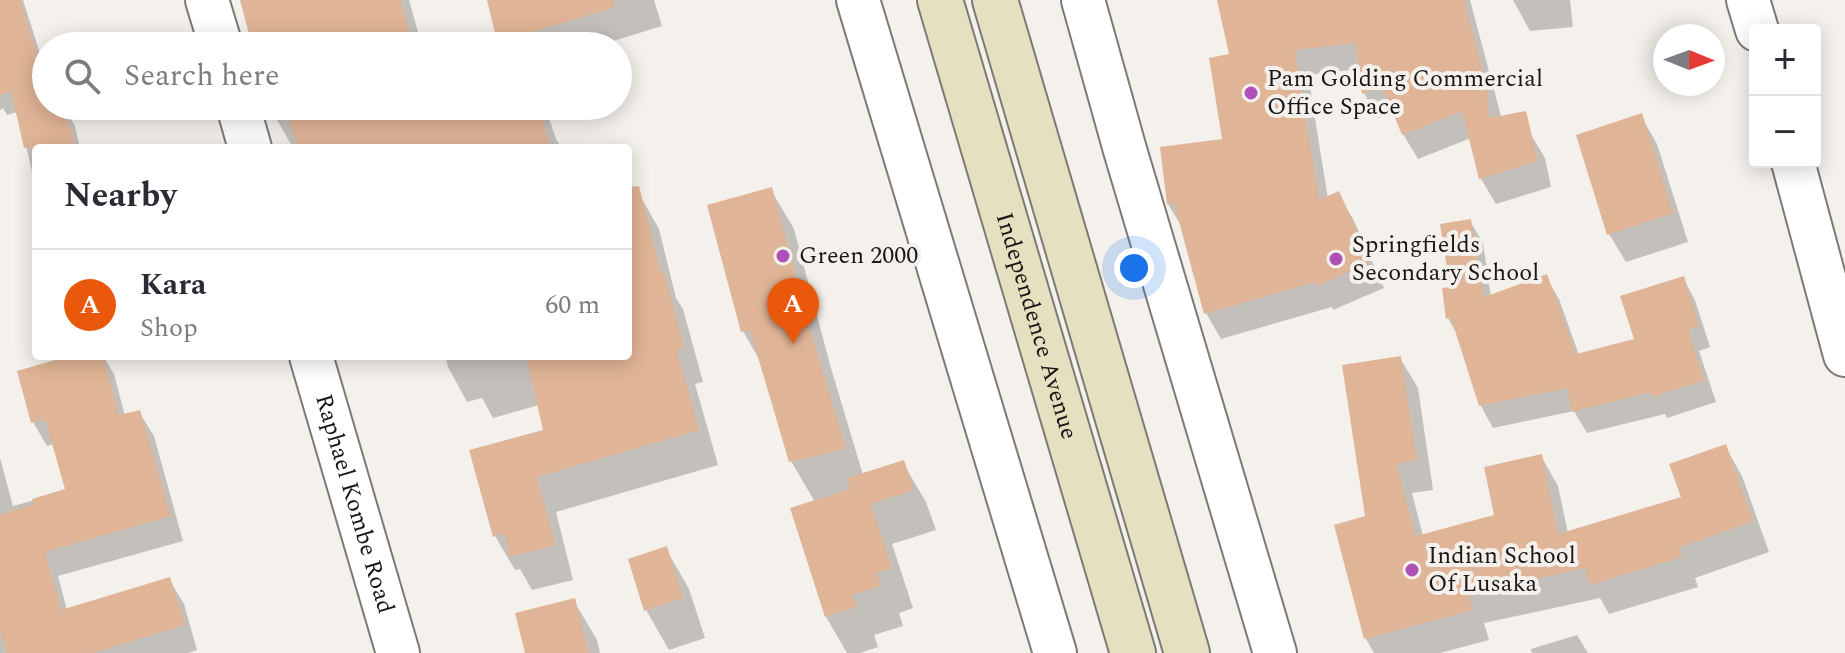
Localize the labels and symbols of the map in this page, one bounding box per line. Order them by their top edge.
north arrow [1653,24,1725,96]
place label: Pam Golding Commercial Office Space [1267,61,1543,125]
marker: Pam Golding Commercial Office Space [1242,84,1260,102]
street label: Independence Avenue [986,208,1087,444]
place label: Springfields Secondary School [1352,227,1539,291]
place label: Green 2000 [799,238,918,274]
marker: Green 2000 [774,247,792,265]
your location [1114,248,1154,288]
marker: Springfields Secondary School [1327,250,1345,268]
pin: A [767,278,819,344]
street label: Raphael Kombe Road [305,390,404,618]
place label: Indian School Of Lusaka [1428,538,1576,602]
marker: Indian School Of Lusaka [1403,561,1421,579]

